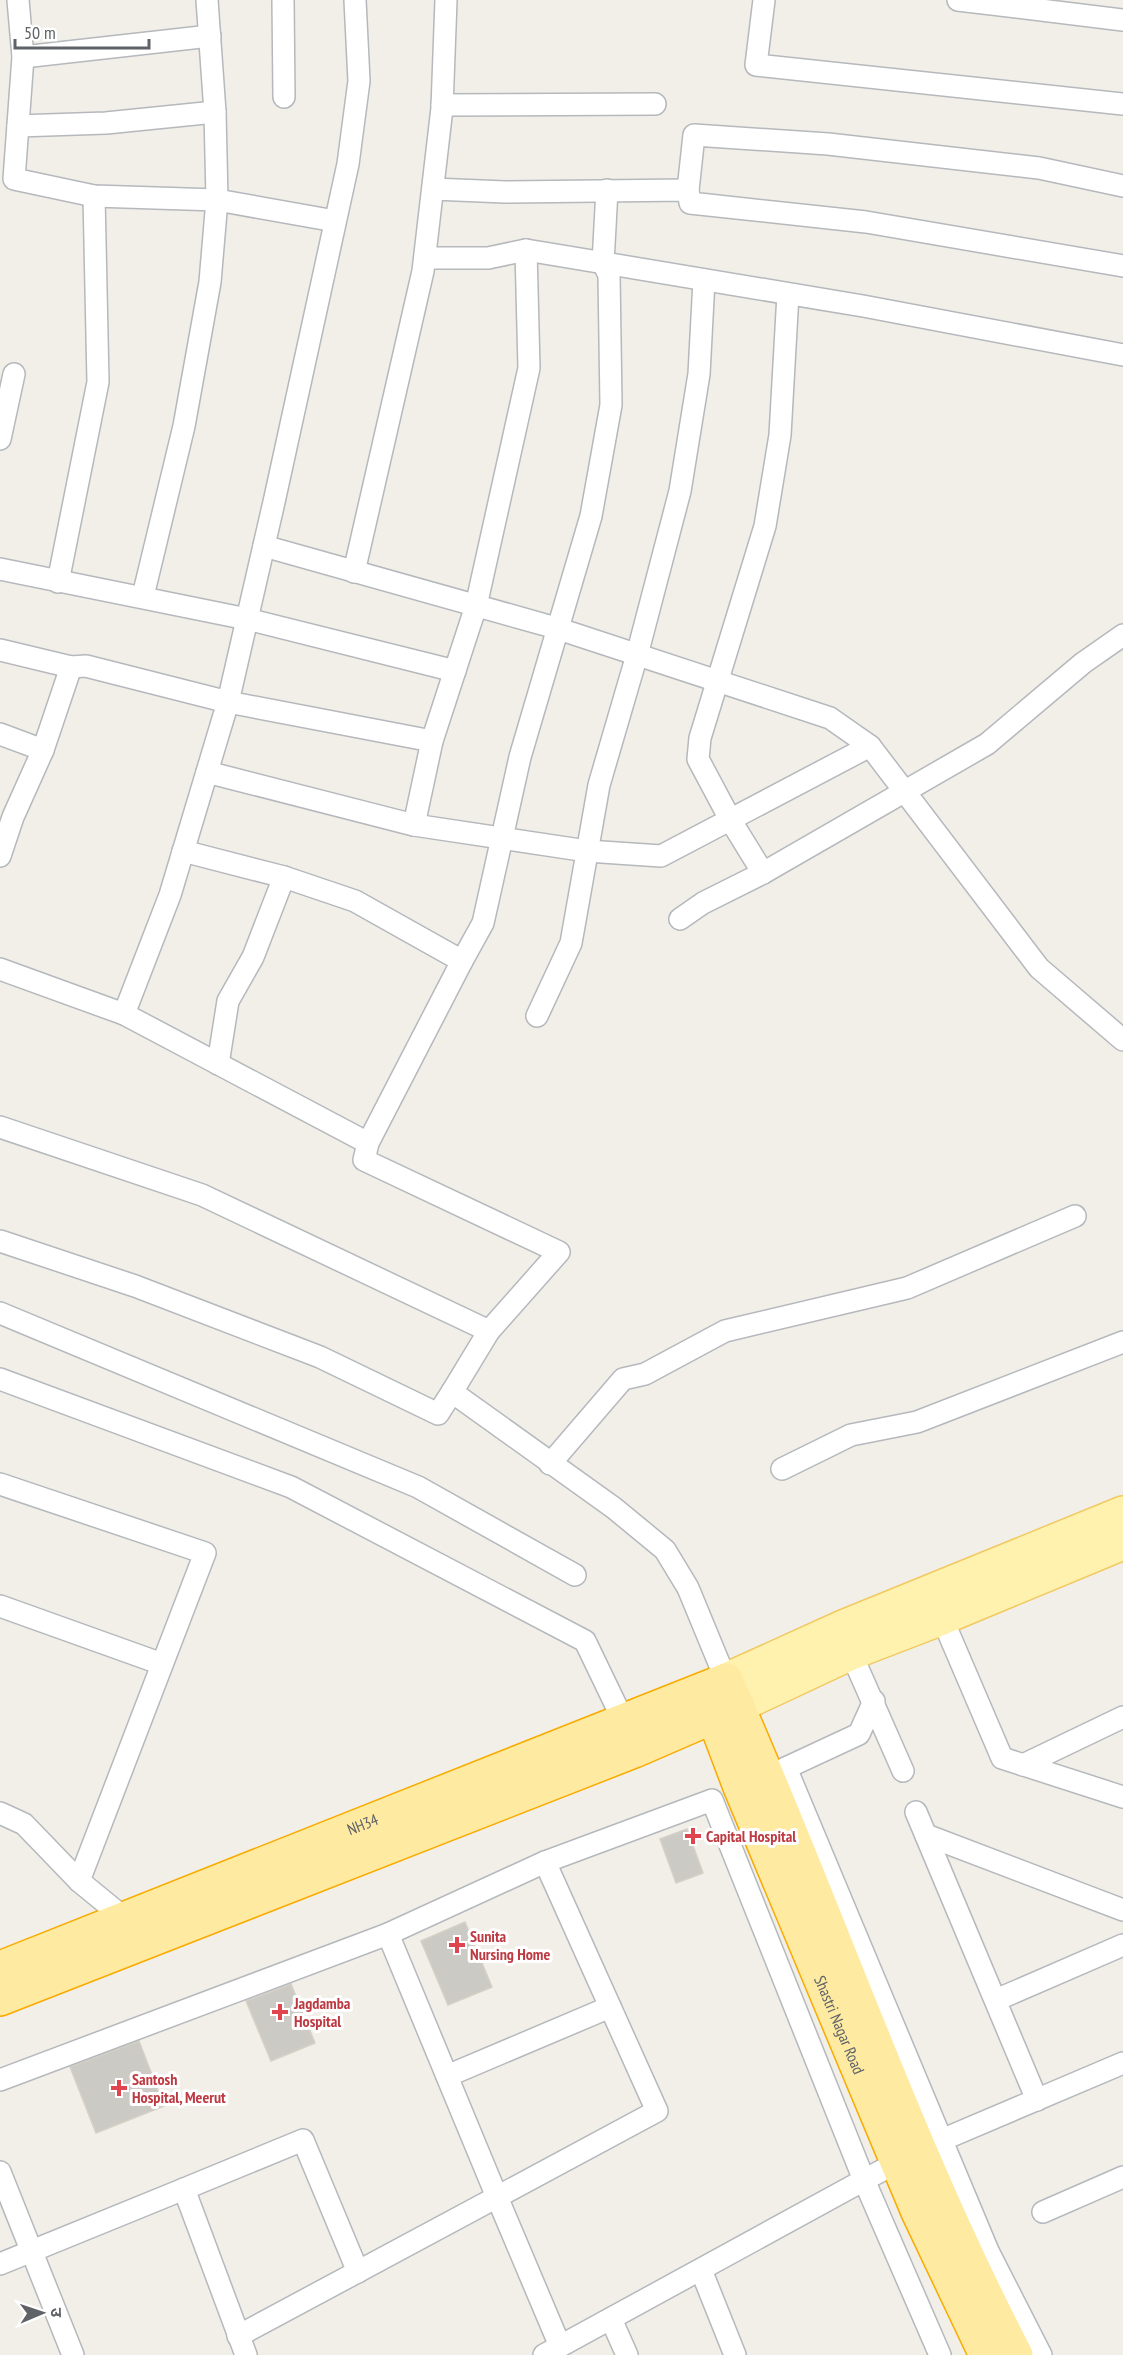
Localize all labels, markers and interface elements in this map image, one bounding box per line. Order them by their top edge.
scale bar [15,12,148,50]
text: 50 m [24,21,56,44]
street label: NH34 [344,1809,381,1839]
place label: Capital Hospital [706,1826,796,1846]
marker: Capital Hospital [684,1827,702,1845]
place label: Sunita Nursing Home [470,1926,550,1964]
marker: Sunita Nursing Home [448,1936,466,1954]
street label: Shastri Nagar Road [810,1973,869,2077]
place label: Jagdamba Hospital [293,1993,351,2031]
marker: Jagdamba Hospital [271,2003,289,2021]
place label: Santosh Hospital, Meerut [132,2069,226,2107]
marker: Santosh Hospital, Meerut [110,2079,128,2097]
north arrow [12,2283,72,2343]
text: उ [47,2307,67,2318]

